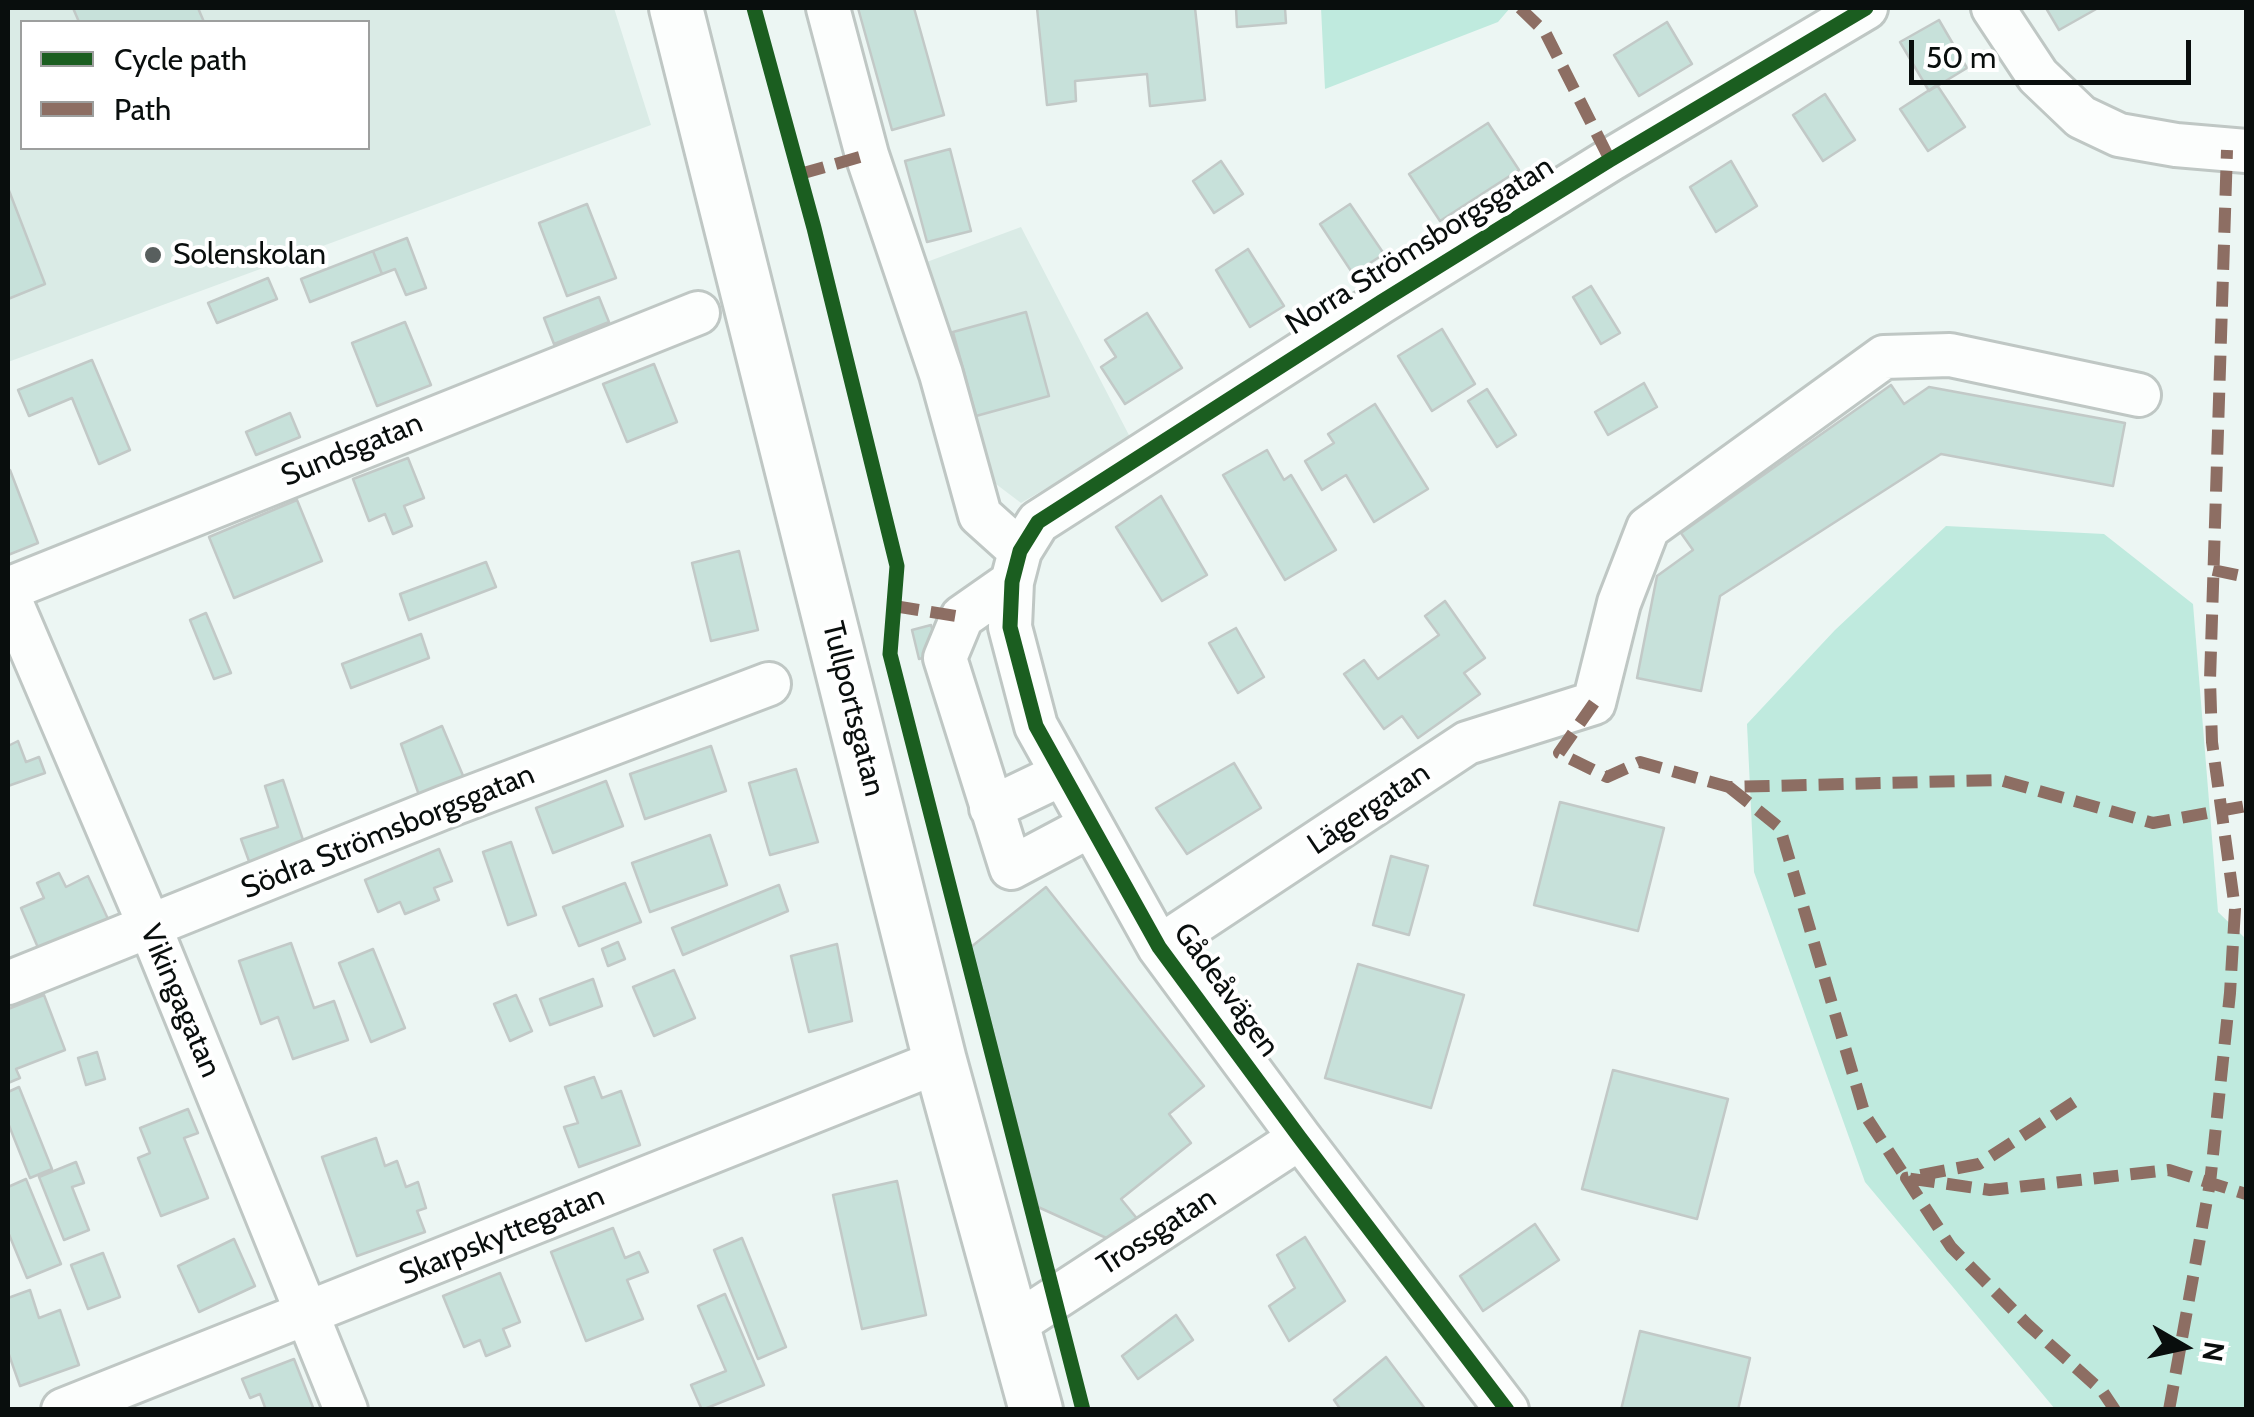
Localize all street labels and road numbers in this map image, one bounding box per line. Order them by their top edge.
street label: Norra Strömsborgsgatan [1280,149,1560,343]
street label: Sundsgatan [276,405,428,495]
street label: Tullportsgatan [814,618,892,800]
street label: Lägergatan [1301,755,1437,863]
street label: Södra Strömsborgsgatan [236,757,540,907]
street label: Gådeåvägen [1165,916,1287,1064]
street label: Vikingagatan [132,919,228,1083]
street label: Skarpskyttegatan [394,1178,610,1294]
street label: Trossgatan [1091,1180,1223,1284]

